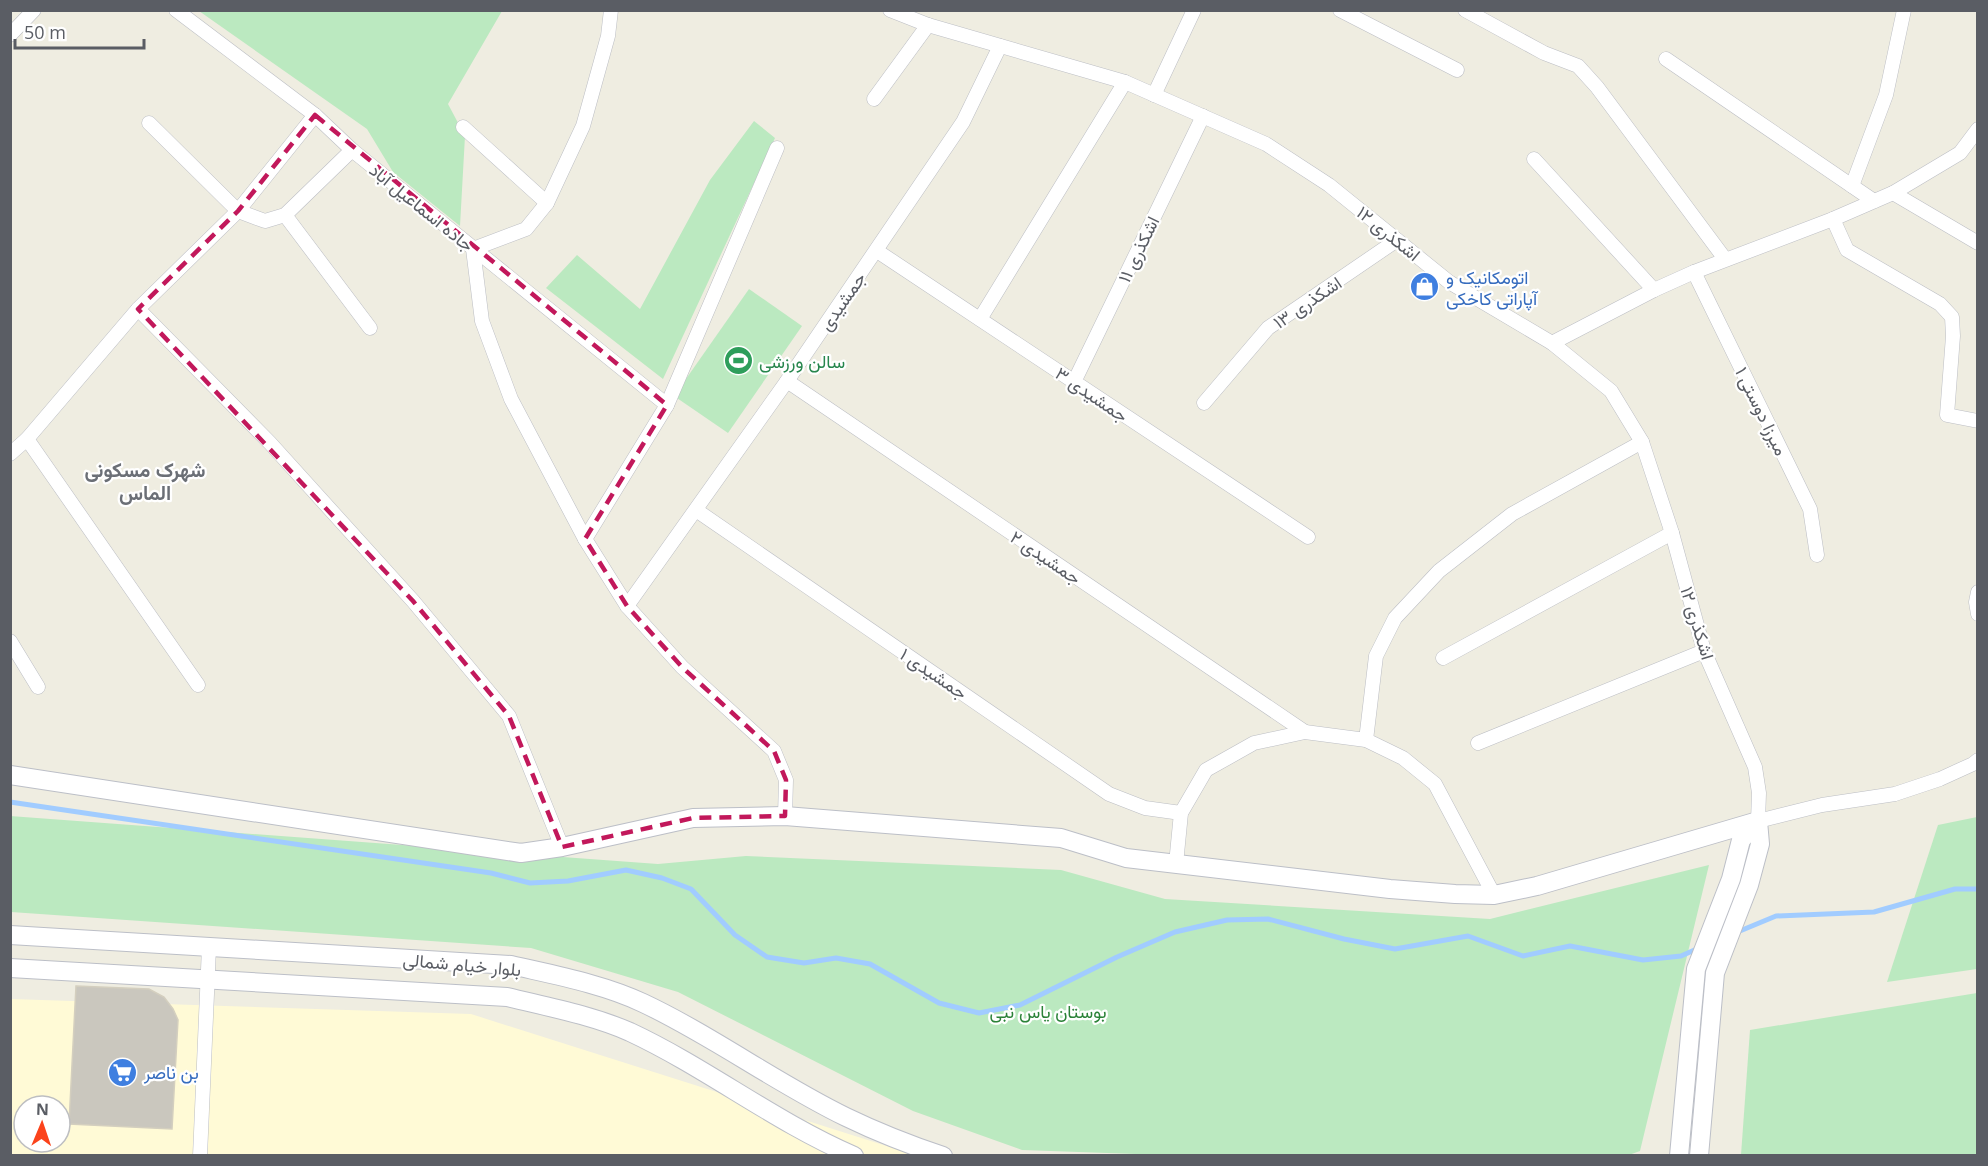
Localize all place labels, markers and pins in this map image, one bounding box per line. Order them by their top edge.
place label: اتومکانیک و آپاراتی کاخکی [1446,265,1539,311]
shop icon: اتومکانیک و آپاراتی کاخکی [1409,271,1441,303]
sports icon: سالن ورزشی [722,345,754,377]
place label: سالن ورزشی [759,349,845,373]
supermarket icon: بن ناصر [107,1056,139,1088]
place label: بن ناصر [143,1060,199,1084]

